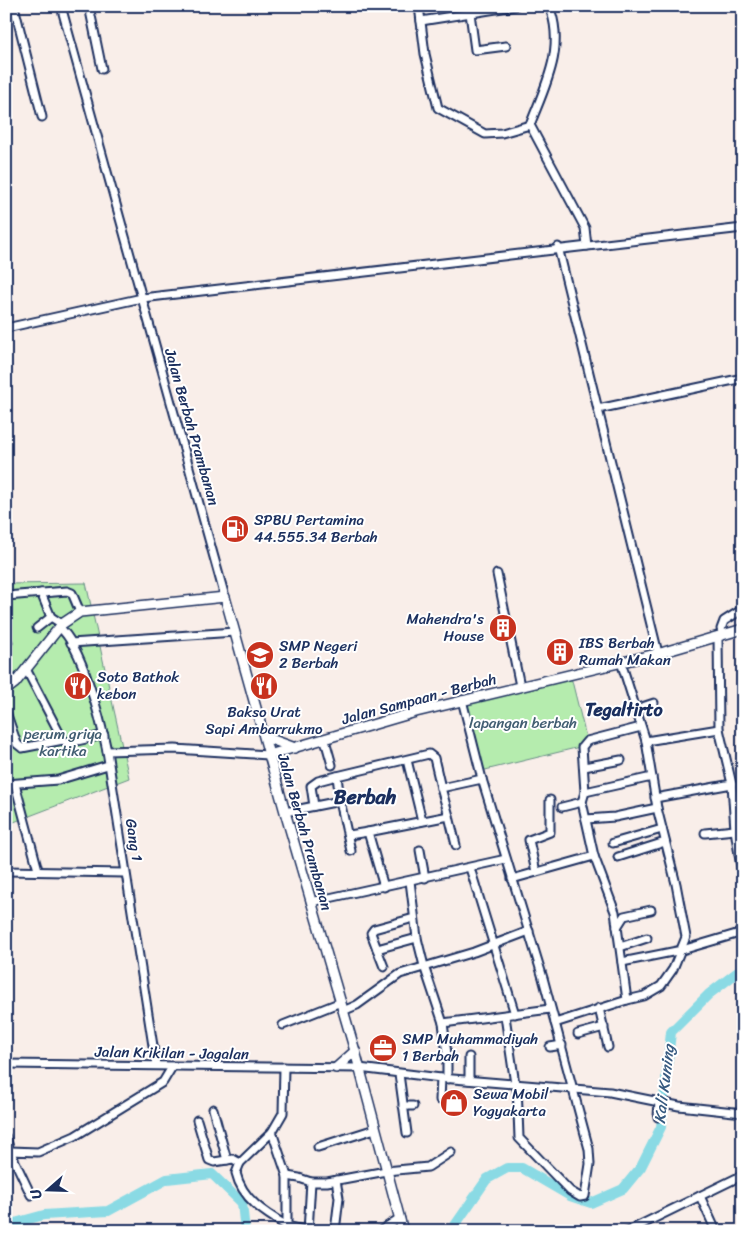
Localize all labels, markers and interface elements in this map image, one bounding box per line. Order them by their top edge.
street label: Jalan Berbah Prambanan [157,344,227,509]
place label: SPBU Pertamina 44.555.34 Berbah [254,507,378,550]
fuel station icon: SPBU Pertamina 44.555.34 Berbah [220,514,250,544]
place label: Mahendra's House [406,606,484,649]
building icon: Mahendra's House [488,613,518,643]
place label: IBS Berbah Rumah Makan [578,630,671,673]
place label: SMP Negeri 2 Berbah [279,633,358,676]
building icon: IBS Berbah Rumah Makan [545,637,575,667]
school or university icon: SMP Negeri 2 Berbah [245,640,275,670]
place label: Soto Bathok kebon [97,664,180,707]
street label: Jalan Sampaan - Berbah [338,666,499,732]
restaurant icon: Soto Bathok kebon [63,671,93,701]
restaurant icon: Bakso Urat Sapi Ambarrukmo [249,671,279,701]
district label: Tegaltirto [585,694,664,726]
place label: Bakso Urat Sapi Ambarrukmo [205,699,323,742]
park label: lapangan berbah [469,710,577,736]
park label: perum griya kartika [23,721,103,764]
street label: Jalan Berbah Prambanan [270,749,340,914]
district label: Berbah [334,780,397,815]
street label: Gang 1 [118,817,150,863]
place label: SMP Muhammadiyah 1 Berbah [402,1026,538,1069]
office icon: SMP Muhammadiyah 1 Berbah [368,1033,398,1063]
street label: Jalan Krikilan - Jagalan [94,1039,249,1067]
water label: Kali Kuning [645,1041,683,1125]
place label: Sewa Mobil Yogyakarta [473,1081,549,1124]
shop icon: Sewa Mobil Yogyakarta [439,1088,469,1118]
north arrow [22,1164,72,1214]
text: U [23,1185,50,1203]

